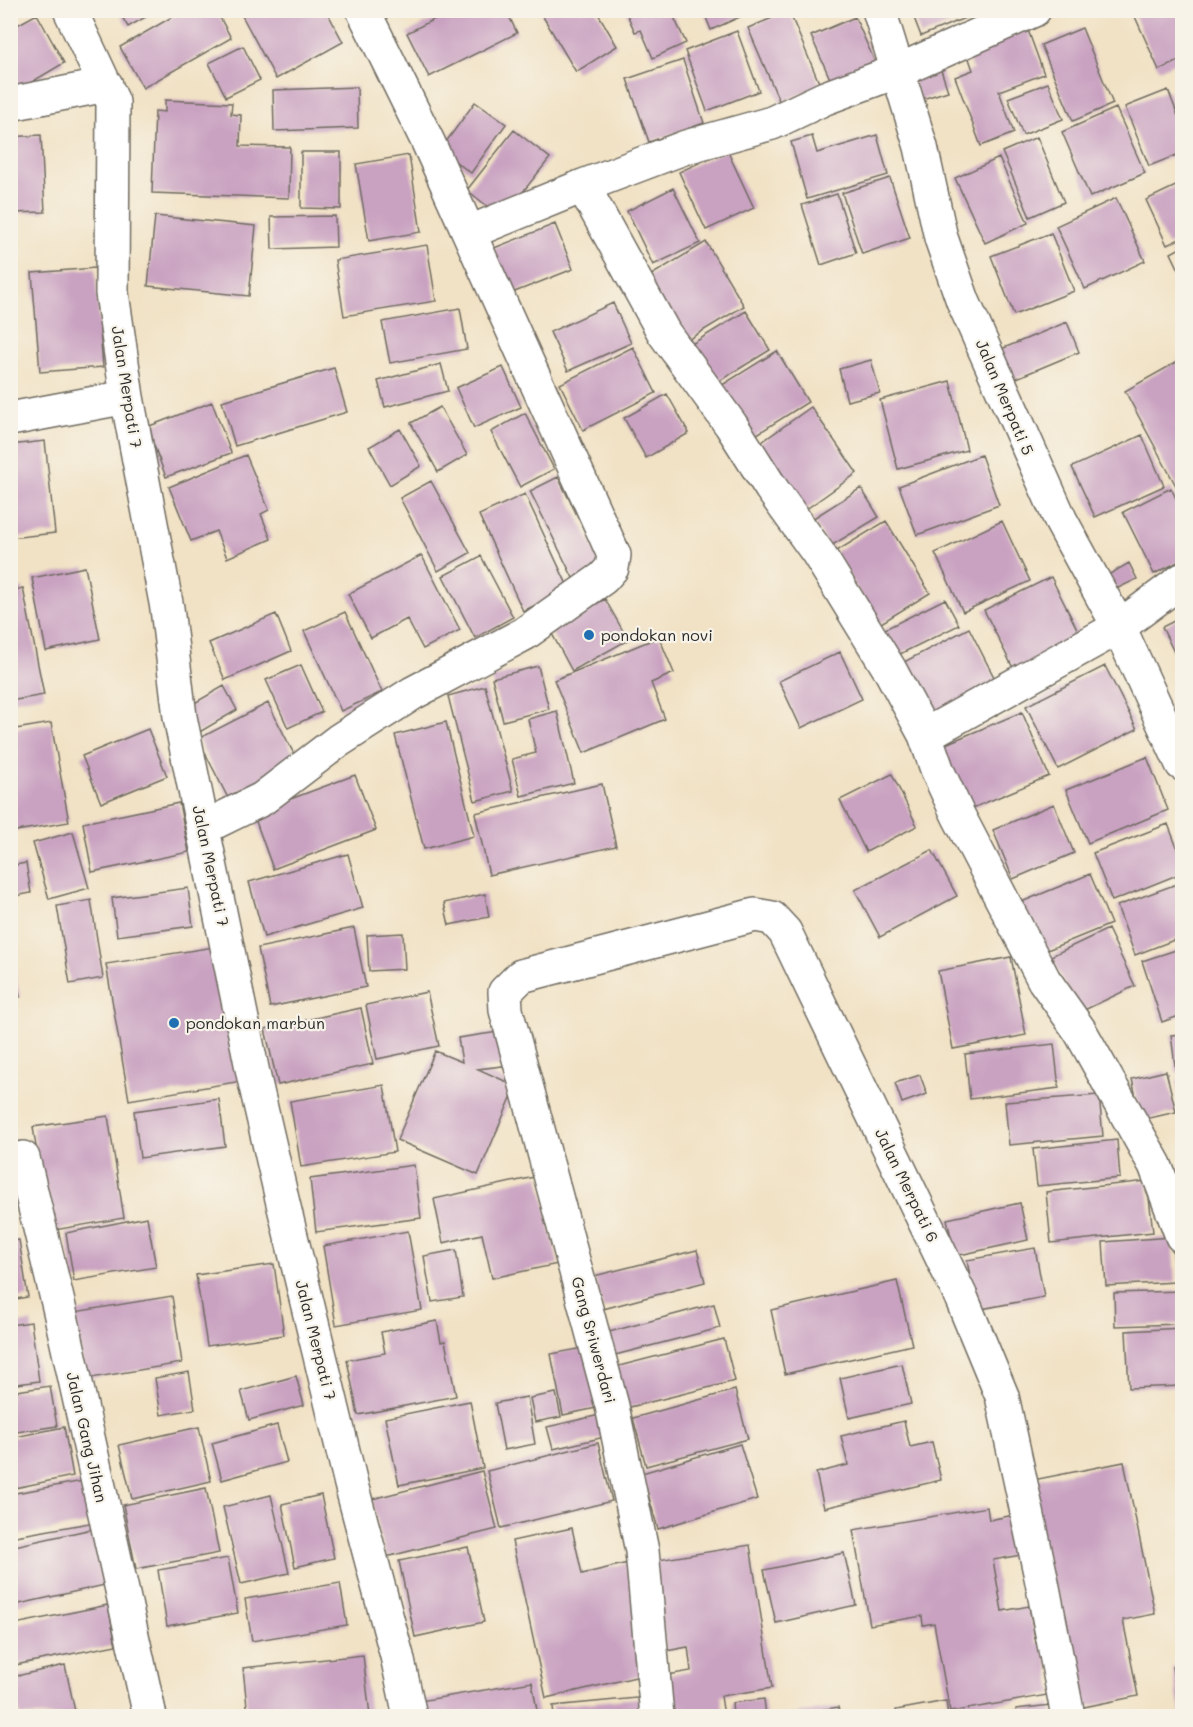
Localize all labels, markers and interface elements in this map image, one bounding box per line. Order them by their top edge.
street label: Jalan Merpati 7 [107,324,148,450]
street label: Jalan Merpati 5 [972,336,1039,458]
place label: pondokan novi [601,624,713,645]
marker: pondokan novi [582,628,596,642]
street label: Jalan Merpati 7 [188,803,235,928]
place label: pondokan marbun [186,1012,325,1033]
marker: pondokan marbun [167,1016,181,1030]
street label: Jalan Merpati 6 [871,1124,944,1245]
street label: Gang Sriwerdari [567,1274,622,1406]
street label: Jalan Merpati 7 [291,1278,342,1402]
street label: Jalan Gang Jihan [62,1370,113,1504]

